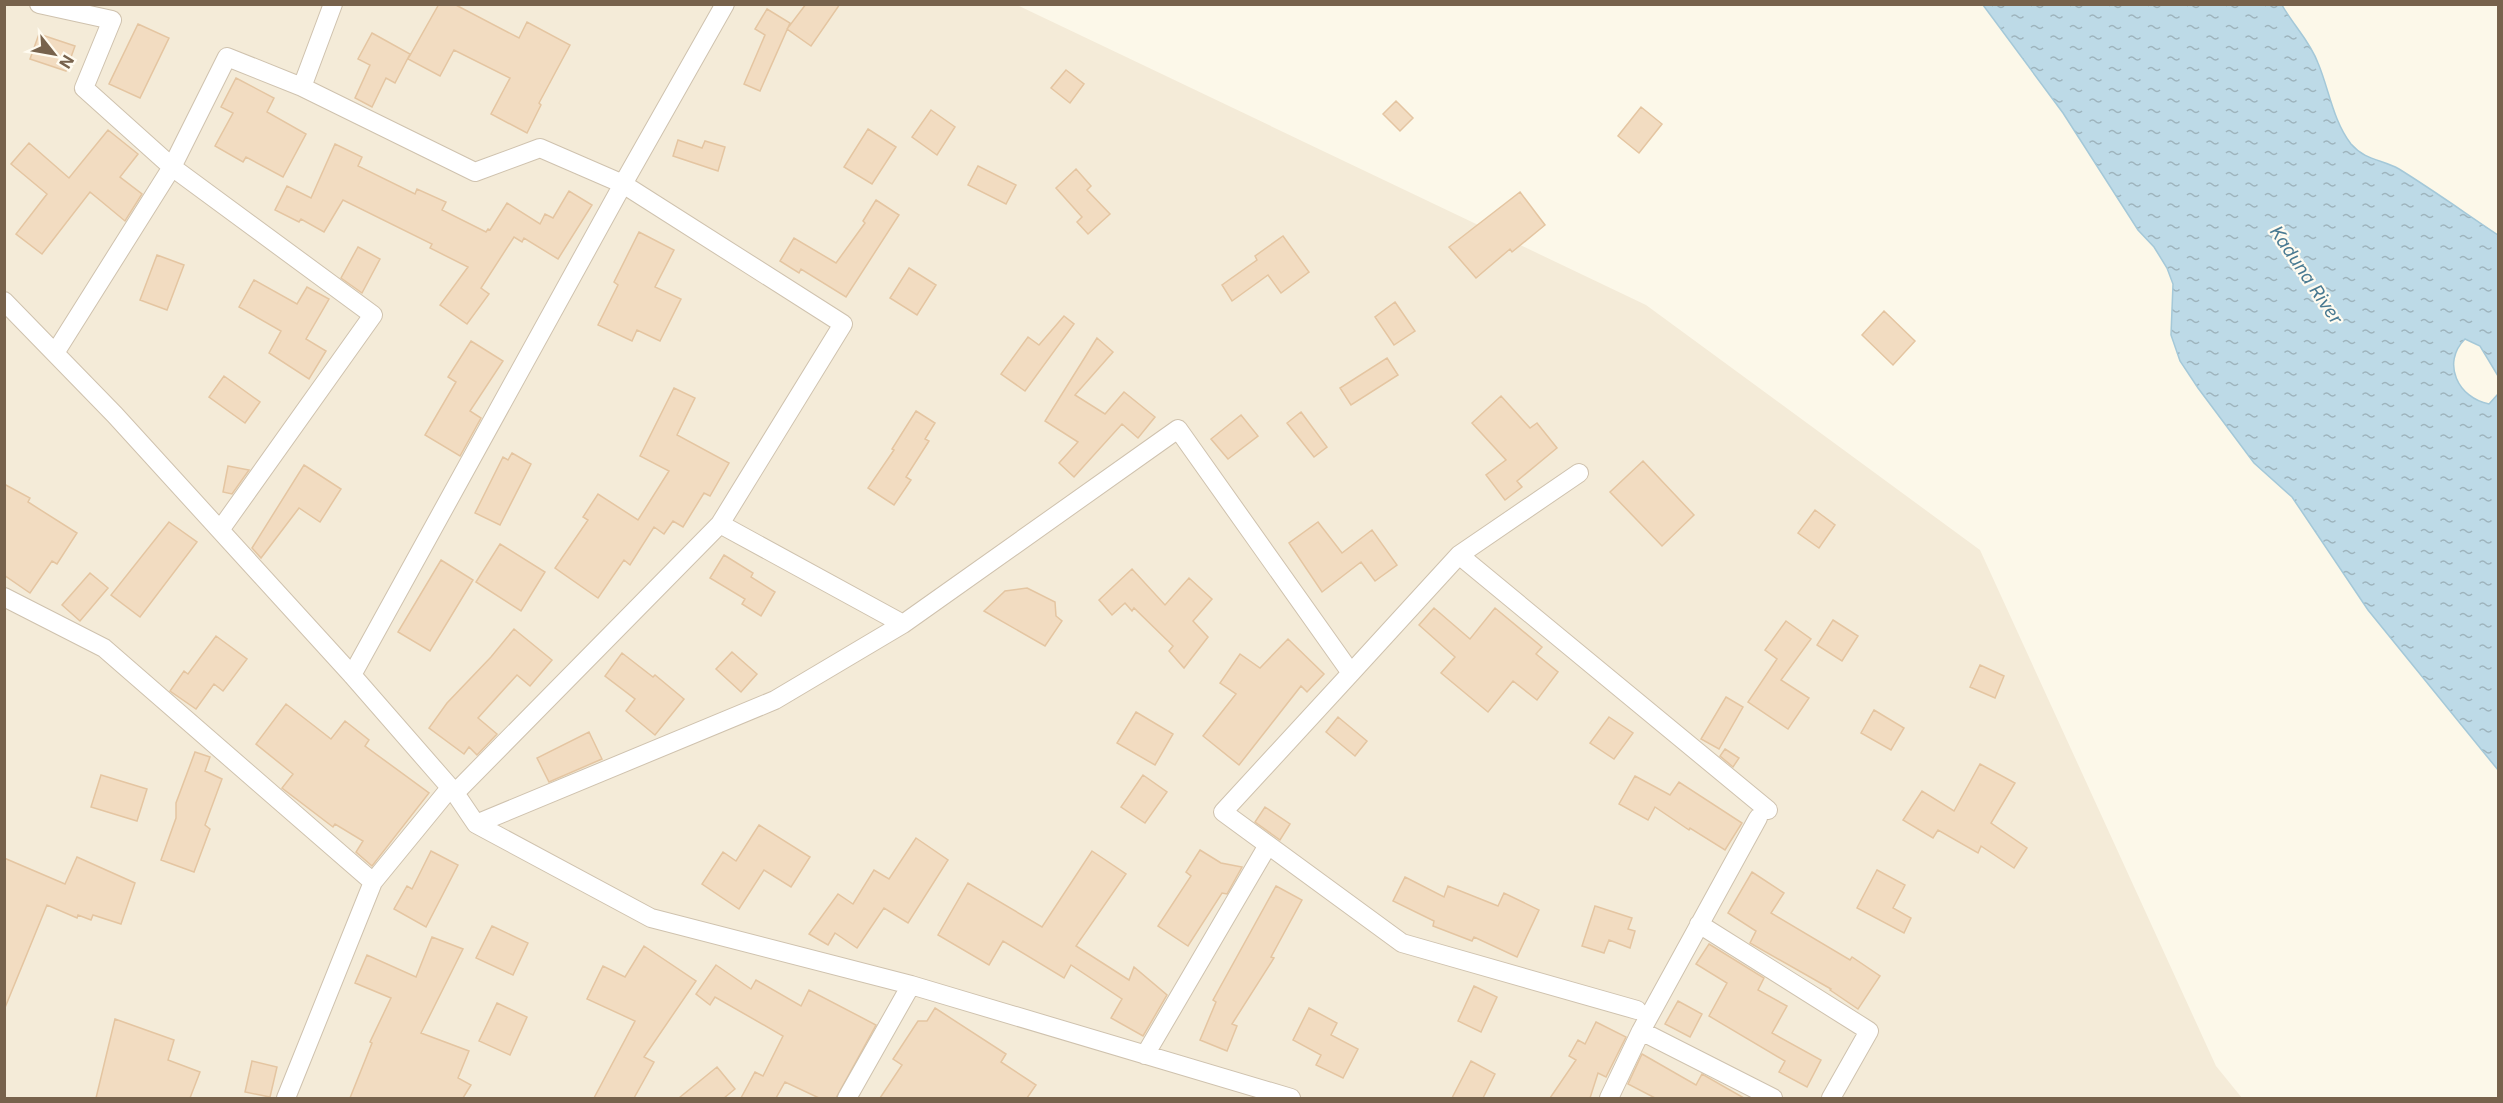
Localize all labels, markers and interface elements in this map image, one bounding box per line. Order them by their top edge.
north arrow [24,24,84,84]
text: N [55,51,79,72]
water label: Kaduna River [2266,222,2348,329]

